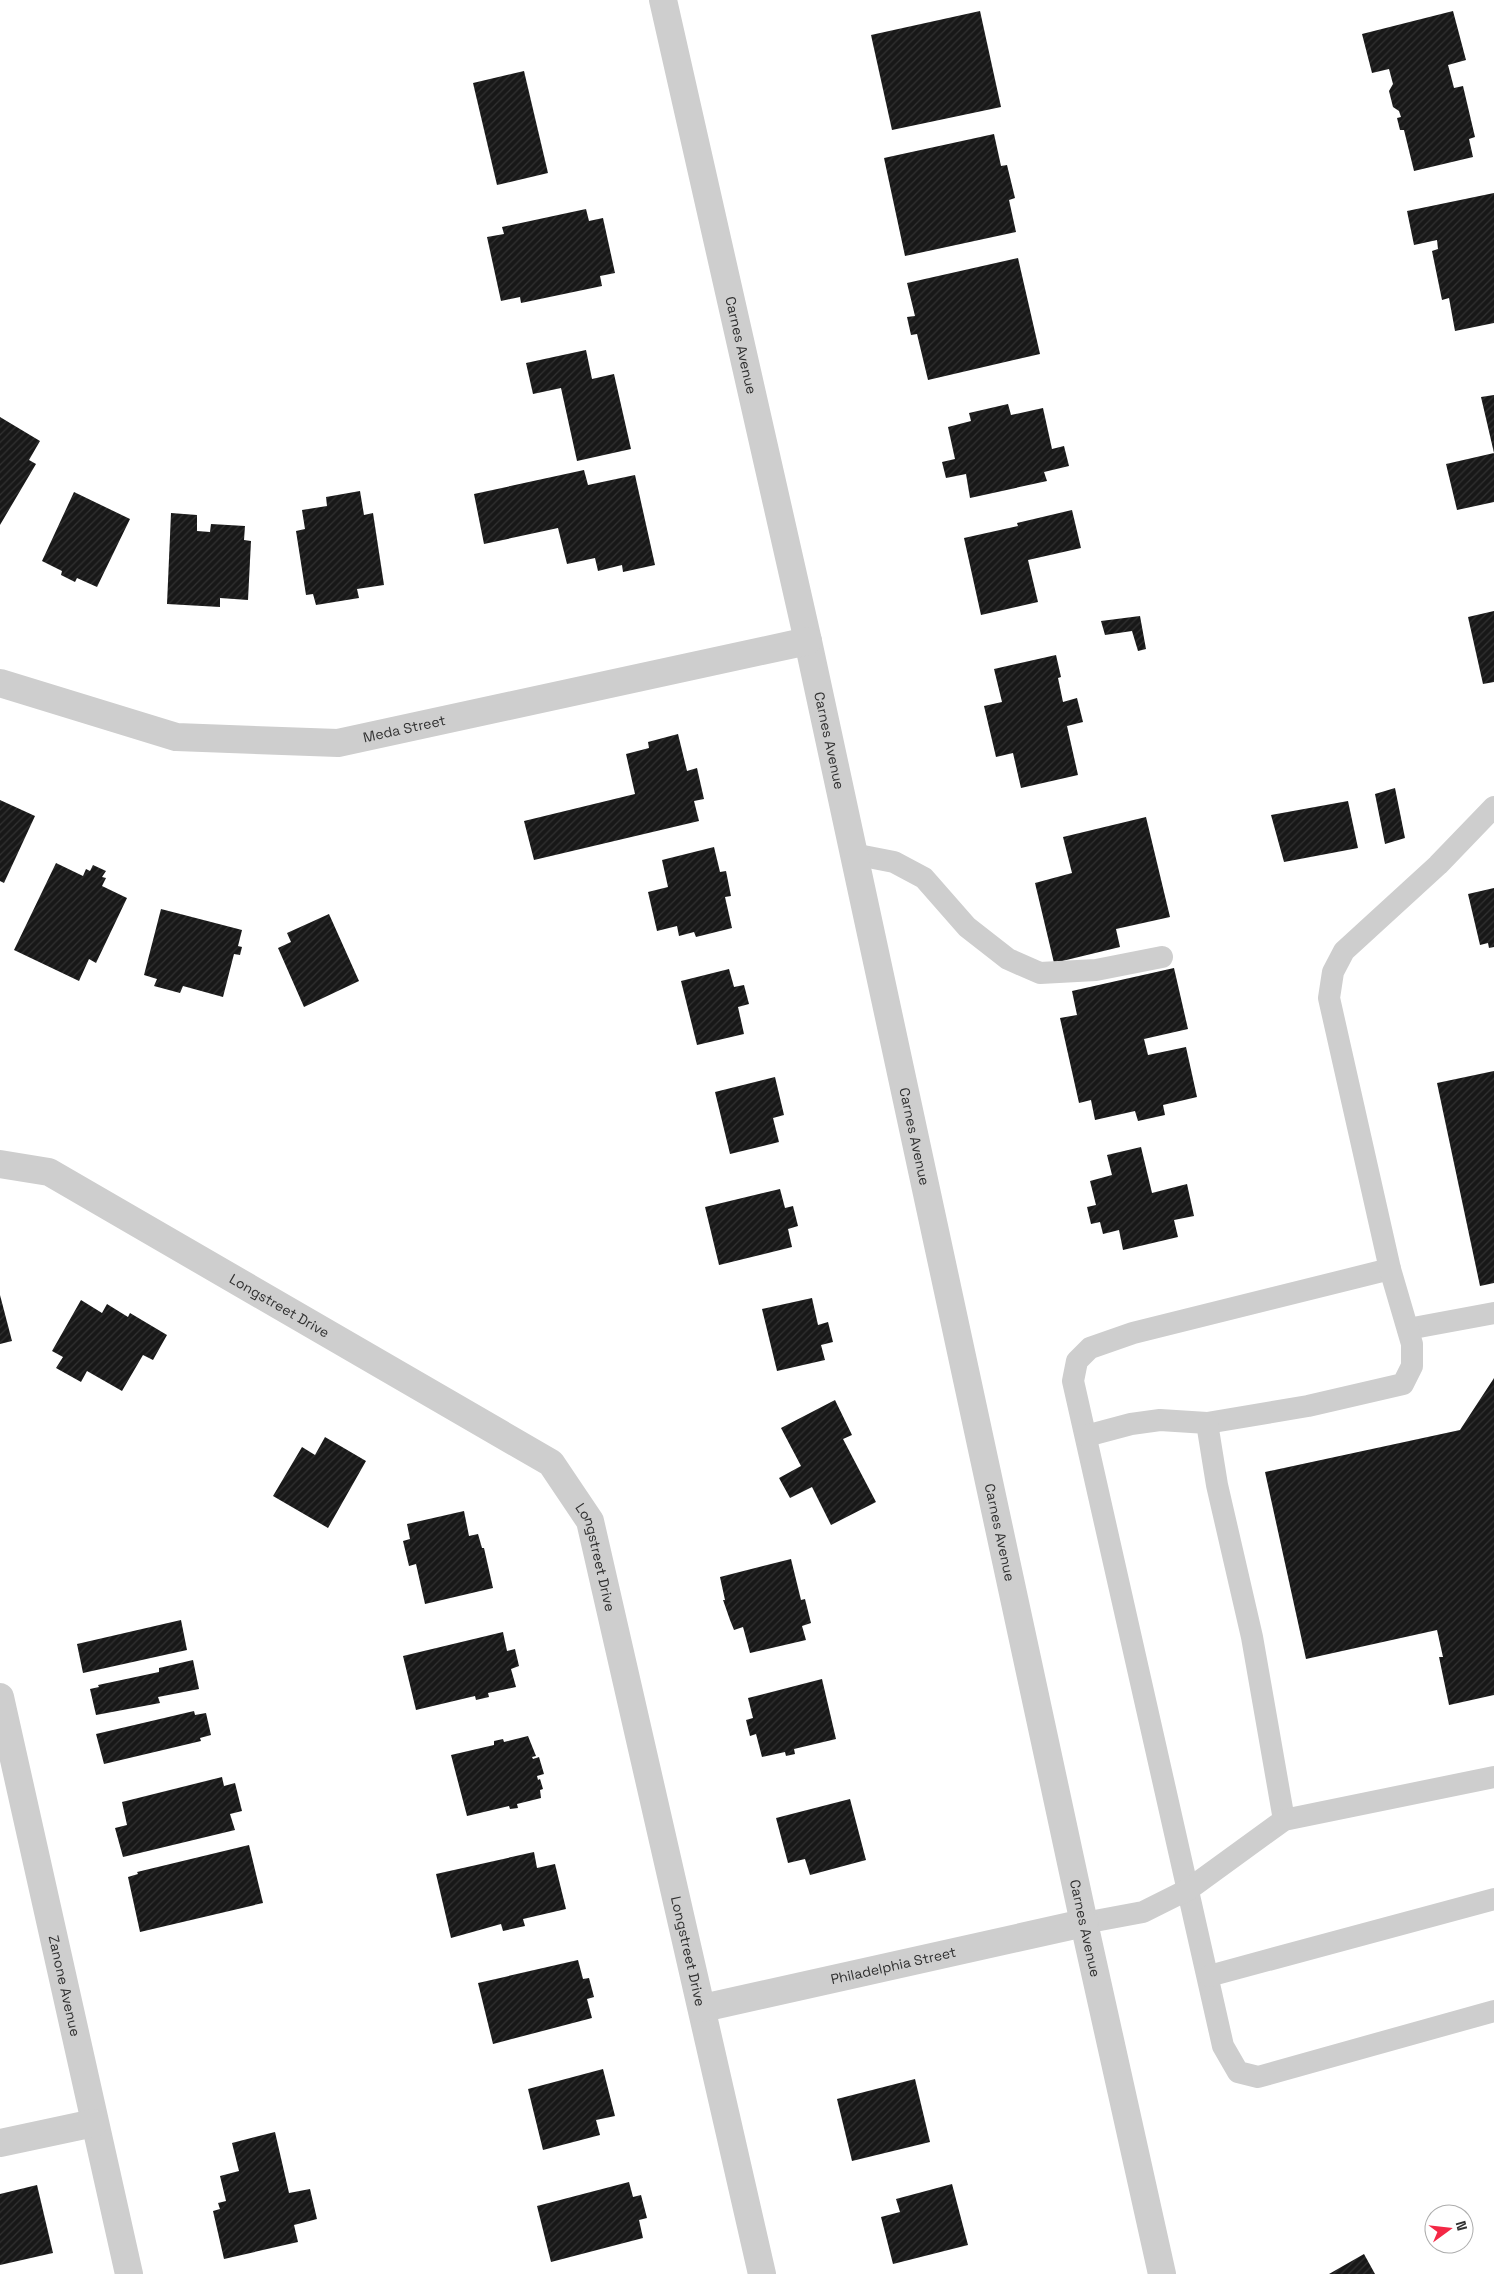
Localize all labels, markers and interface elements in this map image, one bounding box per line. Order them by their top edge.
street label: Carnes Avenue [721,295,761,396]
street label: Carnes Avenue [810,690,849,791]
street label: Meda Street [361,711,447,746]
street label: Carnes Avenue [895,1086,934,1187]
street label: Longstreet Drive [226,1270,333,1342]
street label: Carnes Avenue [981,1482,1019,1583]
street label: Longstreet Drive [571,1499,619,1613]
street label: Carnes Avenue [1066,1878,1105,1979]
street label: Longstreet Drive [667,1894,710,2008]
street label: Zanone Avenue [45,1934,85,2038]
street label: Philadelphia Street [829,1943,958,1988]
north arrow [1424,2204,1474,2254]
text: N [1452,2219,1471,2233]

